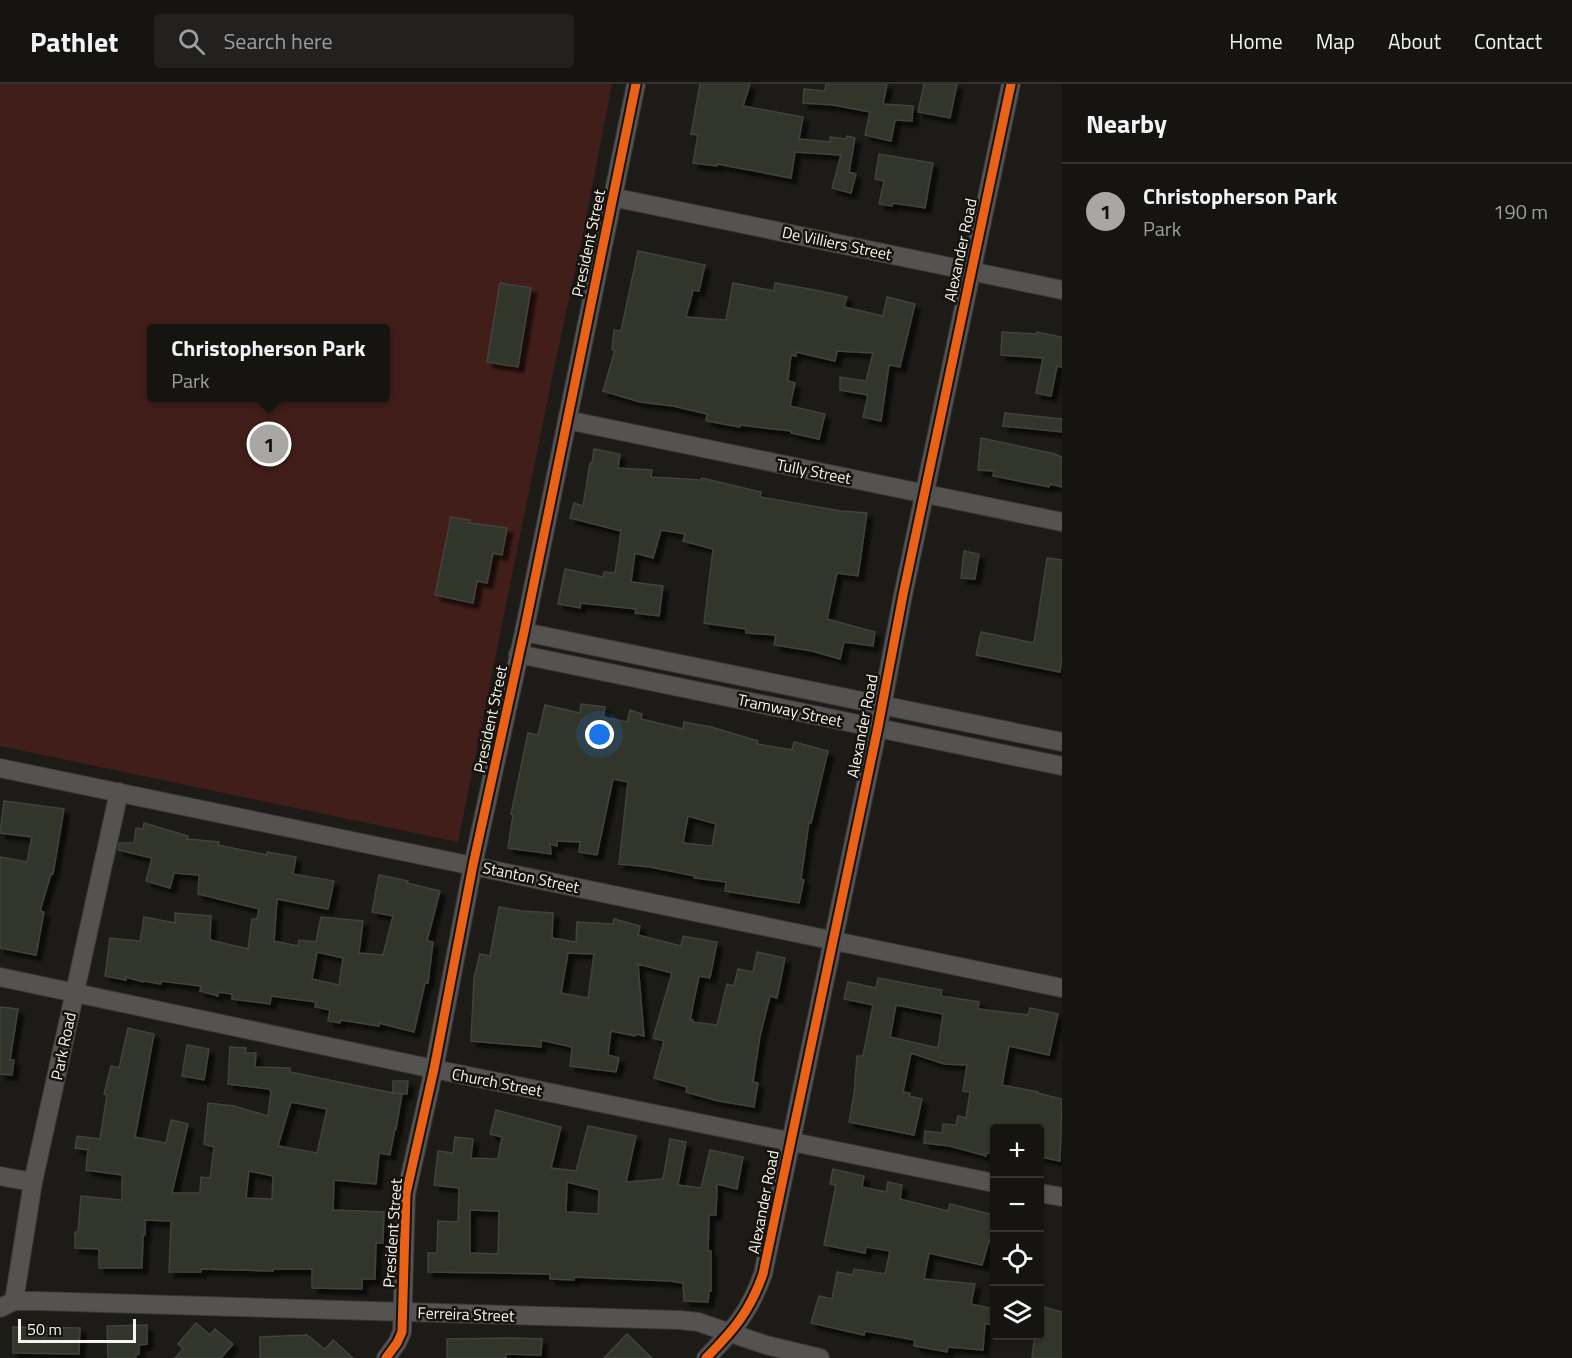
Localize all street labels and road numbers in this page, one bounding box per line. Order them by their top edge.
street label: President Street [565,187,611,299]
street label: Alexander Road [937,196,983,304]
street label: De Villiers Street [780,220,894,266]
street label: Tully Street [775,452,854,490]
street label: President Street [467,663,513,775]
street label: Alexander Road [840,672,884,780]
street label: Tramway Street [735,687,845,733]
street label: Stanton Street [481,855,582,899]
street label: Park Road [44,1010,82,1082]
street label: Church Street [450,1061,545,1103]
street label: Alexander Road [741,1148,785,1256]
street label: President Street [376,1177,408,1288]
street label: Ferreira Street [417,1300,515,1328]

